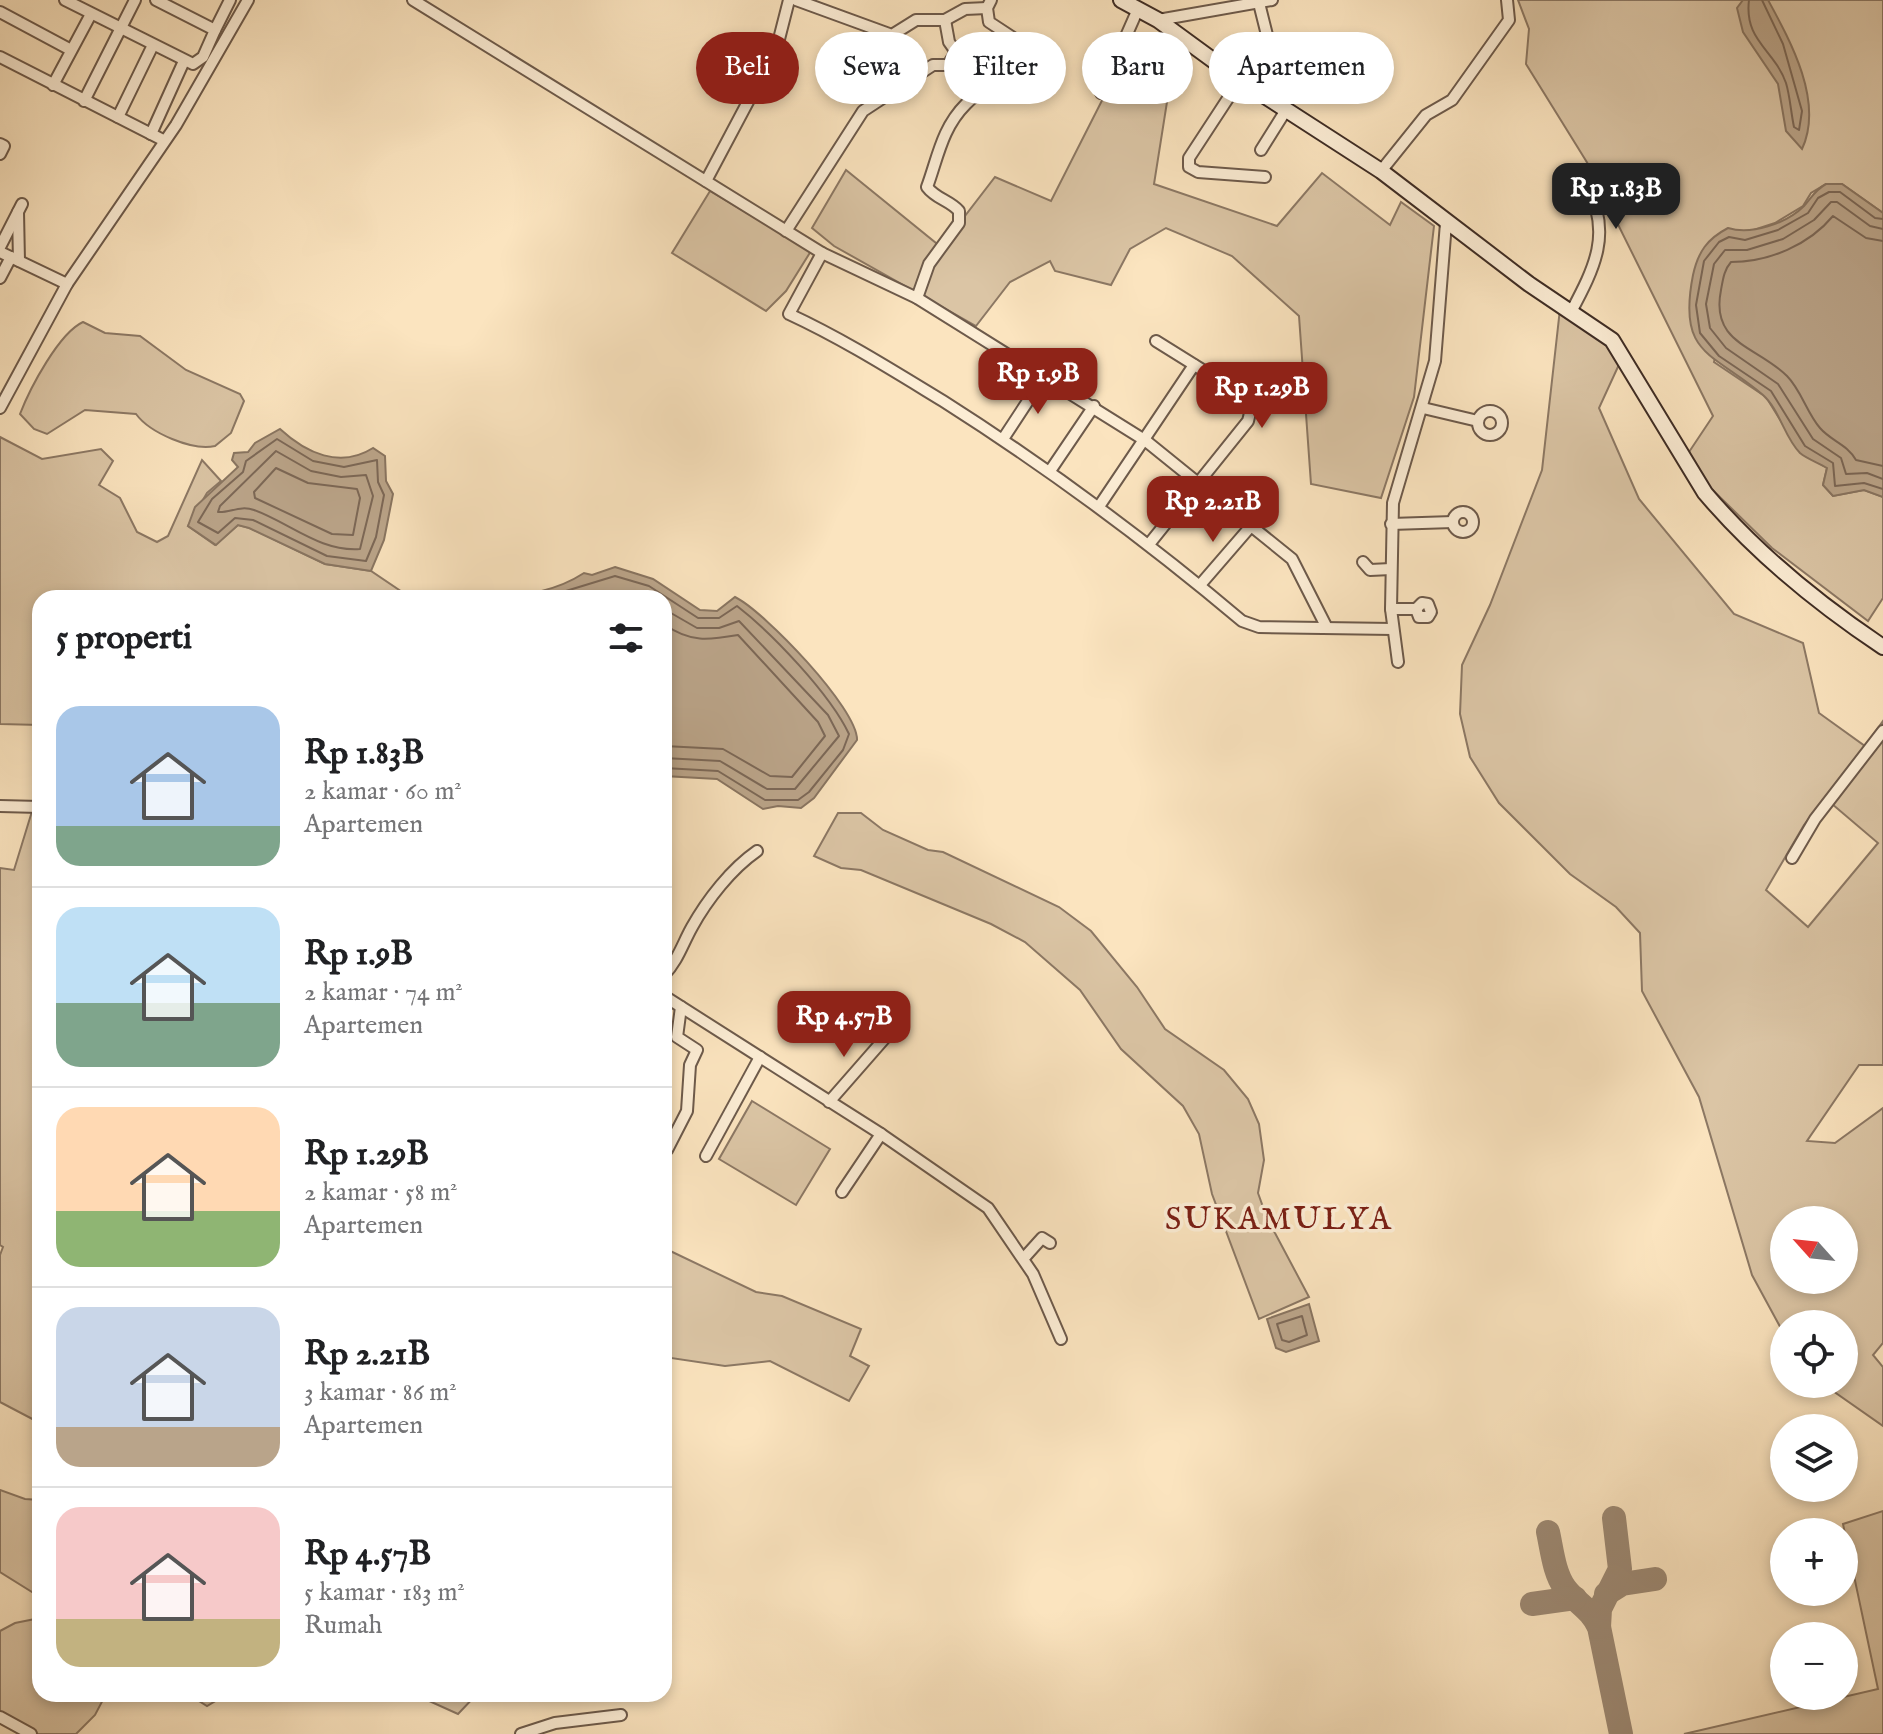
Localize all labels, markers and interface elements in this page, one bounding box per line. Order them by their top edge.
chip: Beli [696,32,799,104]
chip: Sewa [815,32,928,104]
chip: Filter [944,32,1066,104]
chip: Baru [1082,32,1193,104]
chip: Apartemen [1209,32,1394,104]
pin: Rp 1.83B [1533,163,1699,231]
text: Rp 1.83B [1570,172,1662,205]
pin: Rp 1.9B [964,348,1112,416]
text: Rp 1.9B [996,357,1080,390]
pin: Rp 1.29B [1179,362,1345,430]
text: Rp 1.29B [1214,371,1310,404]
pin: Rp 2.21B [1130,476,1296,544]
text: Rp 2.21B [1165,485,1261,518]
icon: filters [604,616,648,660]
text: 5 properti [56,617,192,660]
text: Rp 1.83B [304,732,424,775]
icon: home [120,738,216,834]
text: 2 kamar · 60 m² [304,775,462,808]
text: Apartemen [304,808,423,841]
text: Rp 1.9B [304,933,413,976]
icon: home [120,939,216,1035]
text: 2 kamar · 74 m² [304,976,463,1009]
pin: Rp 4.57B [761,991,927,1059]
text: Rp 4.57B [795,1000,893,1033]
text: Apartemen [304,1009,423,1042]
text: Rp 1.29B [304,1133,429,1176]
icon: home [120,1139,216,1235]
text: 2 kamar · 58 m² [304,1176,458,1209]
district label: SUKAMULYA [1165,1200,1393,1241]
north arrow [1770,1206,1858,1294]
map controls [1770,1206,1858,1710]
text: Apartemen [304,1209,423,1242]
button: locate [1770,1310,1858,1398]
text: Rp 2.21B [304,1333,430,1376]
icon: home [120,1339,216,1435]
text: 3 kamar · 86 m² [304,1376,457,1409]
text: Apartemen [304,1409,423,1442]
button: layers [1770,1414,1858,1502]
button: + [1770,1518,1858,1606]
text: Rp 4.57B [304,1533,431,1576]
icon: home [120,1539,216,1635]
text: 5 kamar · 183 m² [304,1576,465,1609]
text: Rumah [304,1609,382,1642]
button: − [1770,1622,1858,1710]

